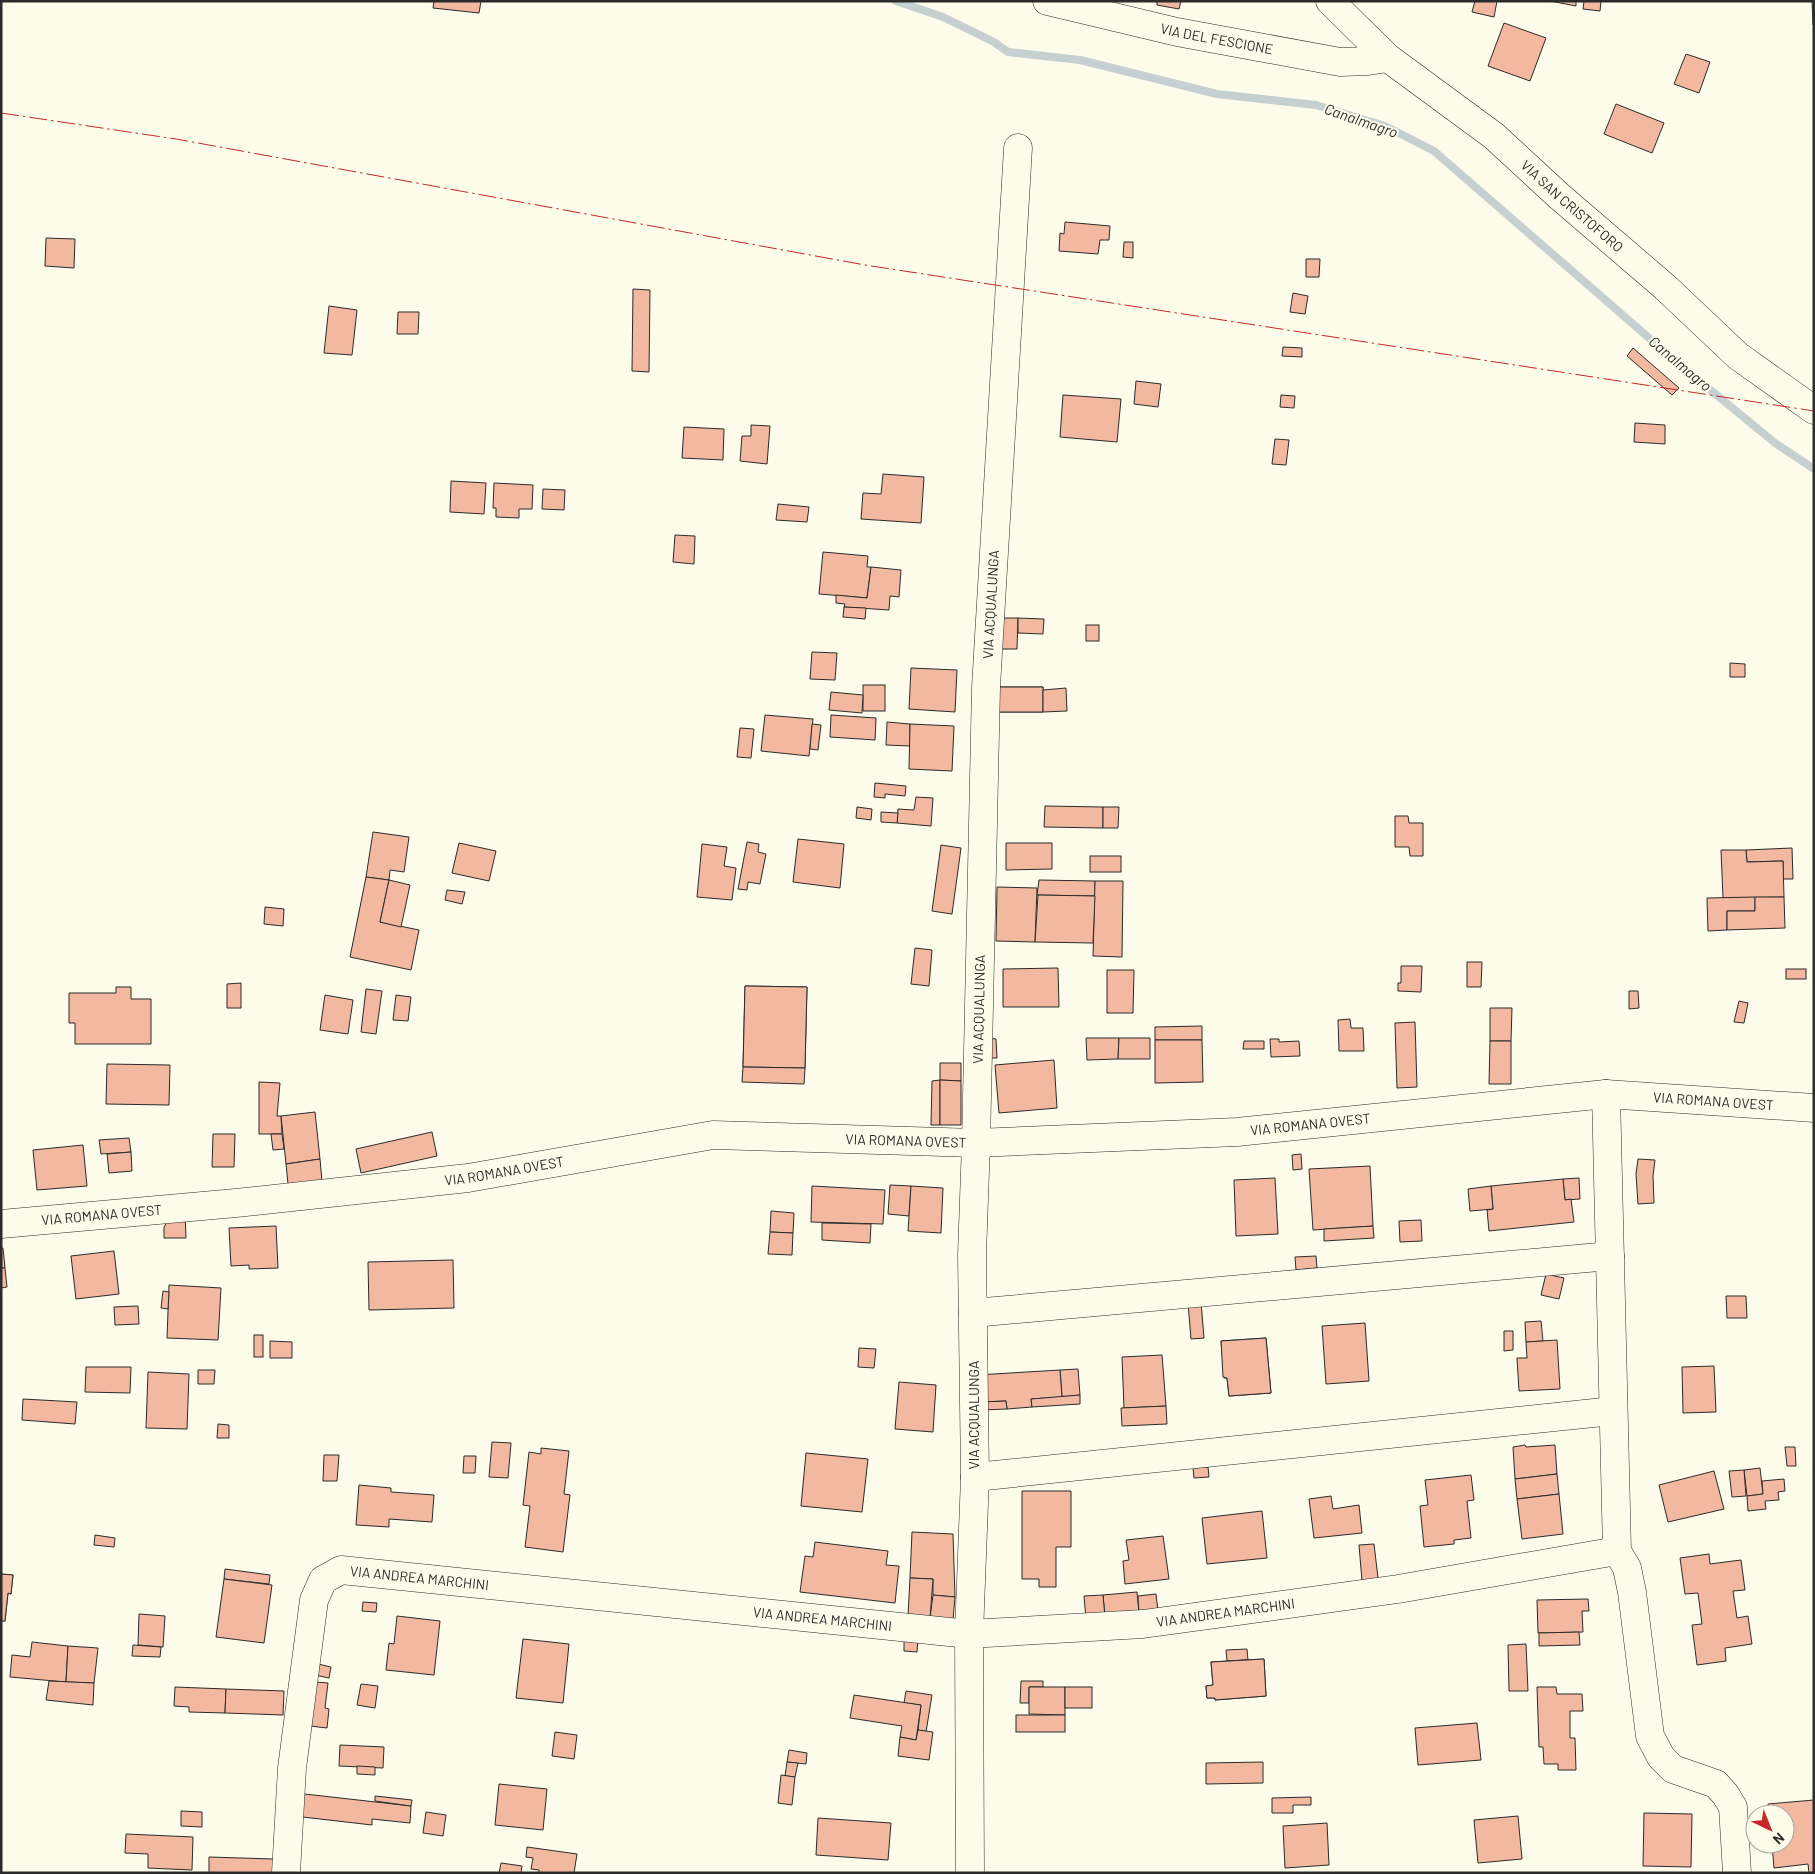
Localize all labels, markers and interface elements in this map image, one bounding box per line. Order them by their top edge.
street label: VIA DEL FESCIONE [1159,19,1275,58]
water label: Canalmagro [1322,99,1401,141]
street label: VIA SAN CRISTOFORO [1518,156,1627,255]
water label: Canalmagro [1645,332,1716,395]
street label: VIA ACQUALUNGA [979,549,1002,659]
street label: VIA ACQUALUNGA [969,954,988,1064]
street label: VIA ROMANA OVEST [1653,1088,1774,1113]
street label: VIA ROMANA OVEST [1249,1109,1371,1139]
street label: VIA ROMANA OVEST [845,1130,967,1151]
street label: VIA ROMANA OVEST [443,1152,565,1188]
street label: VIA ROMANA OVEST [41,1201,163,1228]
street label: VIA ACQUALUNGA [965,1360,982,1470]
street label: VIA ANDREA MARCHINI [349,1562,490,1593]
street label: VIA ANDREA MARCHINI [1155,1594,1296,1630]
street label: VIA ANDREA MARCHINI [752,1603,893,1634]
north arrow [1745,1804,1795,1854]
text: N [1770,1829,1788,1848]

